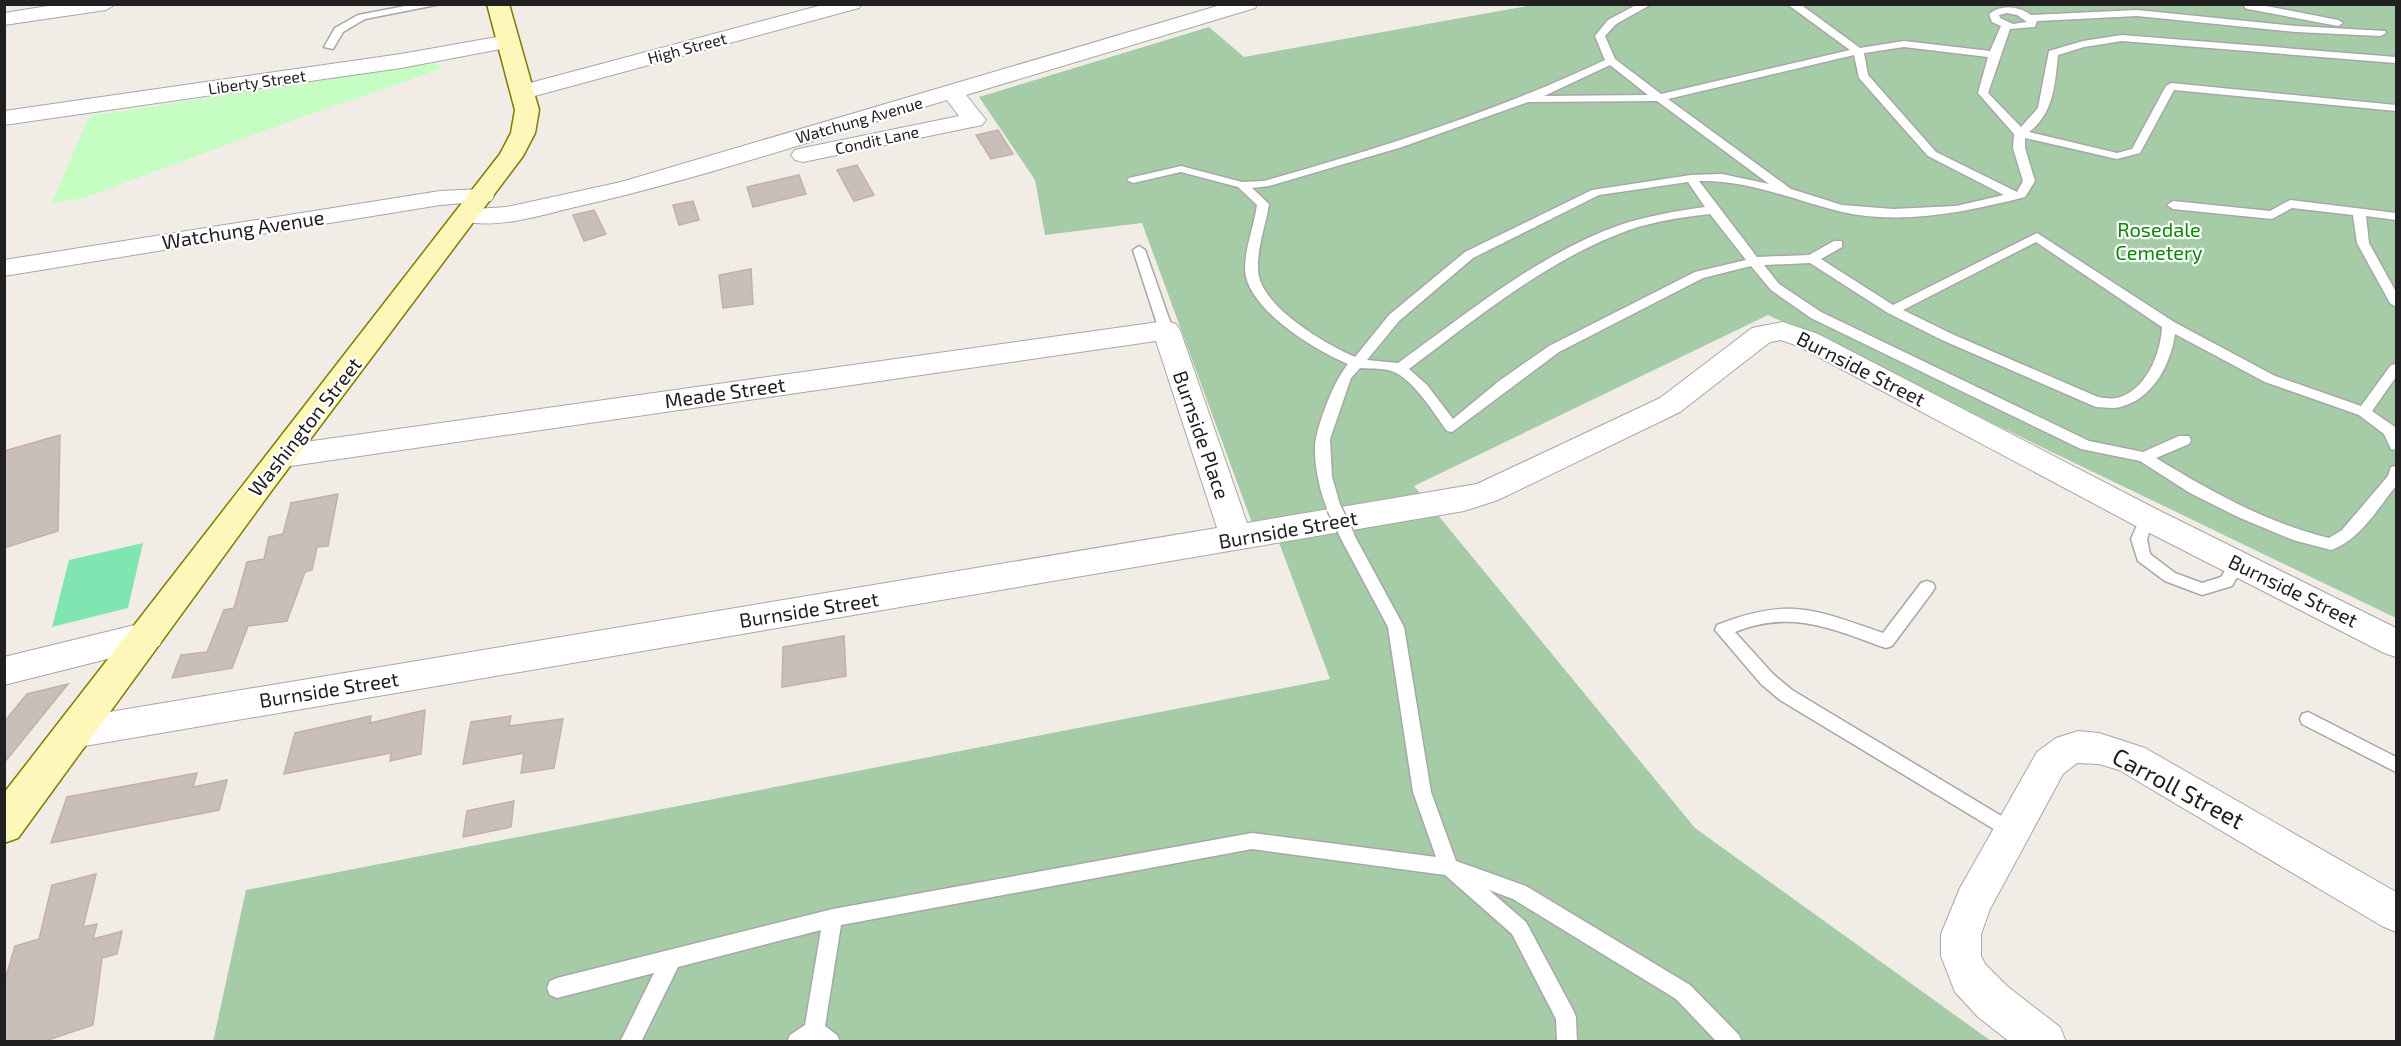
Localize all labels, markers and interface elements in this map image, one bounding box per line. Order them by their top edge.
street label: High Street [645,28,728,67]
street label: Liberty Street [207,65,307,98]
street label: Watchung Avenue [793,92,925,147]
street label: Condit Lane [833,121,921,158]
street label: Watchung Avenue [160,204,326,254]
park label: Rosedale Cemetery [2115,217,2203,264]
street label: Burnside Street [1793,325,1930,411]
street label: Washington Street [242,352,366,501]
street label: Burnside Place [1169,367,1235,502]
street label: Meade Street [663,372,787,412]
street label: Burnside Street [1216,505,1360,553]
street label: Burnside Street [2225,548,2362,632]
street label: Burnside Street [737,586,881,632]
street label: Burnside Street [257,666,401,712]
street label: Carroll Street [2108,741,2250,835]

